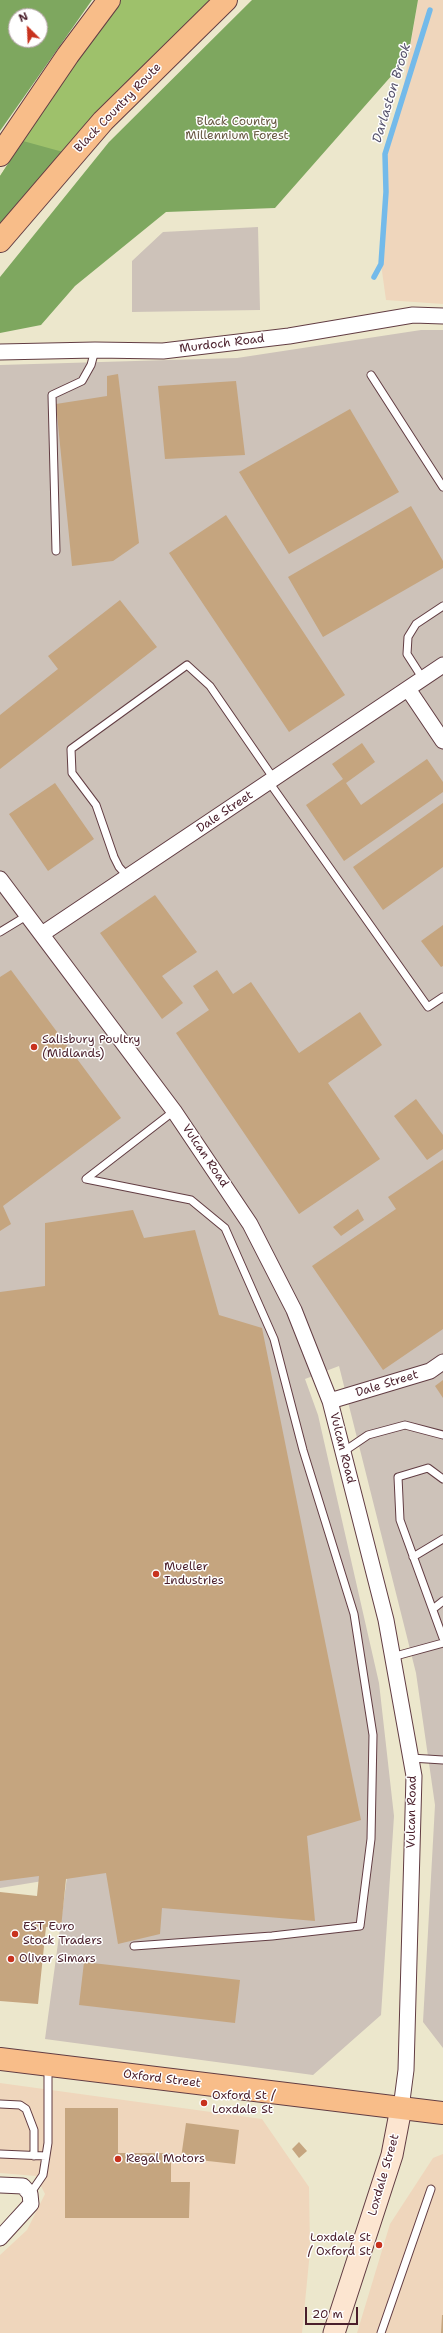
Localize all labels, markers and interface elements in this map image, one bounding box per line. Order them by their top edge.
north arrow [8,8,48,48]
text: N [16,9,30,26]
water label: Darlaston Brook [369,41,415,145]
street label: Black Country Route [72,60,164,156]
park label: Black Country Millennium Forest [185,115,289,143]
street label: Murdoch Road [179,332,265,356]
street label: Dale Street [194,788,256,836]
place label: Salisbury Poultry (Midlands) [42,1033,140,1061]
marker: Salisbury Poultry (Midlands) [29,1042,39,1052]
street label: Vulcan Road [179,1122,231,1190]
street label: Dale Street [354,1368,420,1400]
street label: Vulcan Road [326,1411,358,1485]
place label: Mueller Industries [164,1560,224,1588]
marker: Mueller Industries [151,1569,161,1579]
street label: Vulcan Road [404,1775,420,1849]
place label: EST Euro Stock Traders [23,1920,102,1948]
marker: EST Euro Stock Traders [10,1929,20,1939]
place label: Oliver Simars [19,1952,96,1966]
marker: Oliver Simars [6,1954,16,1964]
street label: Oxford Street [122,2067,202,2091]
place label: Oxford St / Loxdale St [212,2089,275,2117]
marker: Oxford St / Loxdale St [199,2098,209,2108]
street label: Loxdale Street [365,2132,403,2218]
place label: Regal Motors [126,2152,205,2166]
marker: Regal Motors [113,2154,123,2164]
place label: Loxdale St / Oxford St [308,2231,371,2259]
marker: Loxdale St / Oxford St [374,2240,384,2250]
scale bar [307,2299,360,2325]
text: 20 m [312,2306,343,2322]

